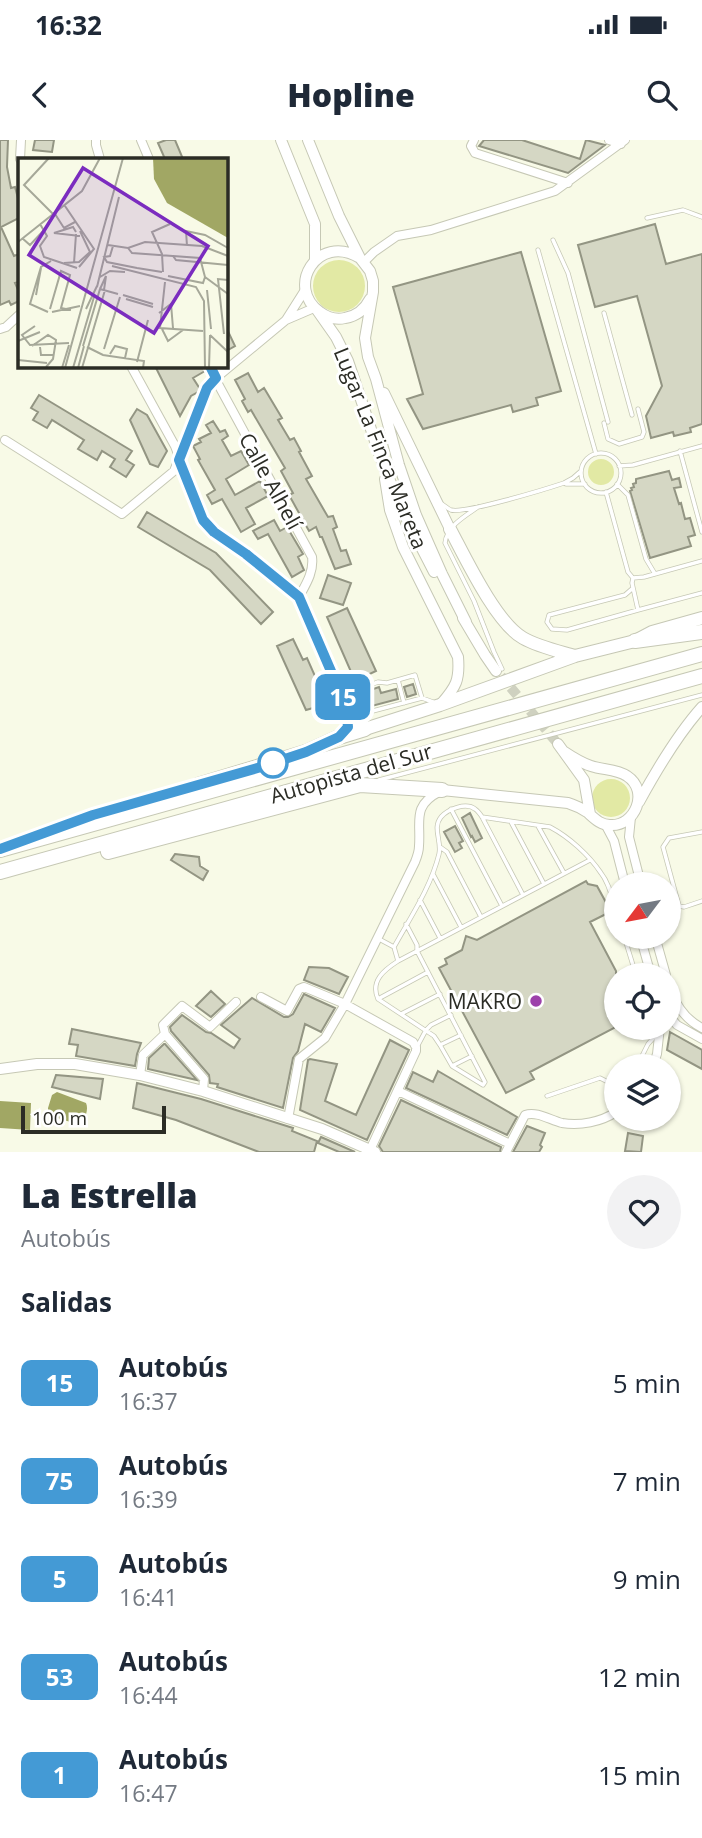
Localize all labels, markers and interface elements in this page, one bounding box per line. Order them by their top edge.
text: 16:32 [35,7,102,43]
text: Hopline [287,73,415,116]
icon: back [21,76,59,114]
icon: search [643,76,681,114]
inset map [18,158,228,368]
street label: Lugar La Finca Mareta [328,343,434,553]
street label: Calle Alhelí [233,428,309,535]
line badge: 15 [312,674,374,720]
text: 15 [329,680,357,713]
street label: Autopista del Sur [267,736,436,810]
unlabelled marker [258,748,288,778]
north arrow [604,872,681,948]
map controls [604,872,681,1131]
button: locate [604,963,681,1040]
place label: MAKRO [448,987,522,1015]
marker: MAKRO [528,993,544,1009]
button: layers [604,1054,681,1131]
scale bar [21,1103,166,1135]
text: 100 m [32,1105,87,1131]
text: La Estrella [21,1173,197,1218]
button: heart [607,1175,681,1249]
text: Autobús [21,1222,111,1254]
text: Salidas [21,1284,112,1320]
text: Autobús [119,1349,228,1385]
text: 5 min [613,1365,681,1401]
text: 15 [46,1366,73,1399]
text: 16:37 [119,1385,178,1417]
text: Autobús [119,1447,228,1483]
text: 7 min [613,1463,681,1499]
text: 75 [46,1464,73,1497]
text: 16:39 [119,1483,178,1515]
text: Autobús [119,1545,228,1581]
text: 9 min [613,1561,681,1597]
text: 5 [53,1562,66,1595]
text: 16:41 [119,1581,178,1613]
text: Autobús [119,1643,228,1679]
text: 12 min [598,1659,681,1695]
text: 53 [46,1660,73,1693]
text: 16:44 [119,1679,178,1711]
text: Autobús [119,1741,228,1777]
text: 15 min [598,1757,681,1793]
text: 1 [53,1758,66,1791]
text: 16:47 [119,1777,178,1809]

